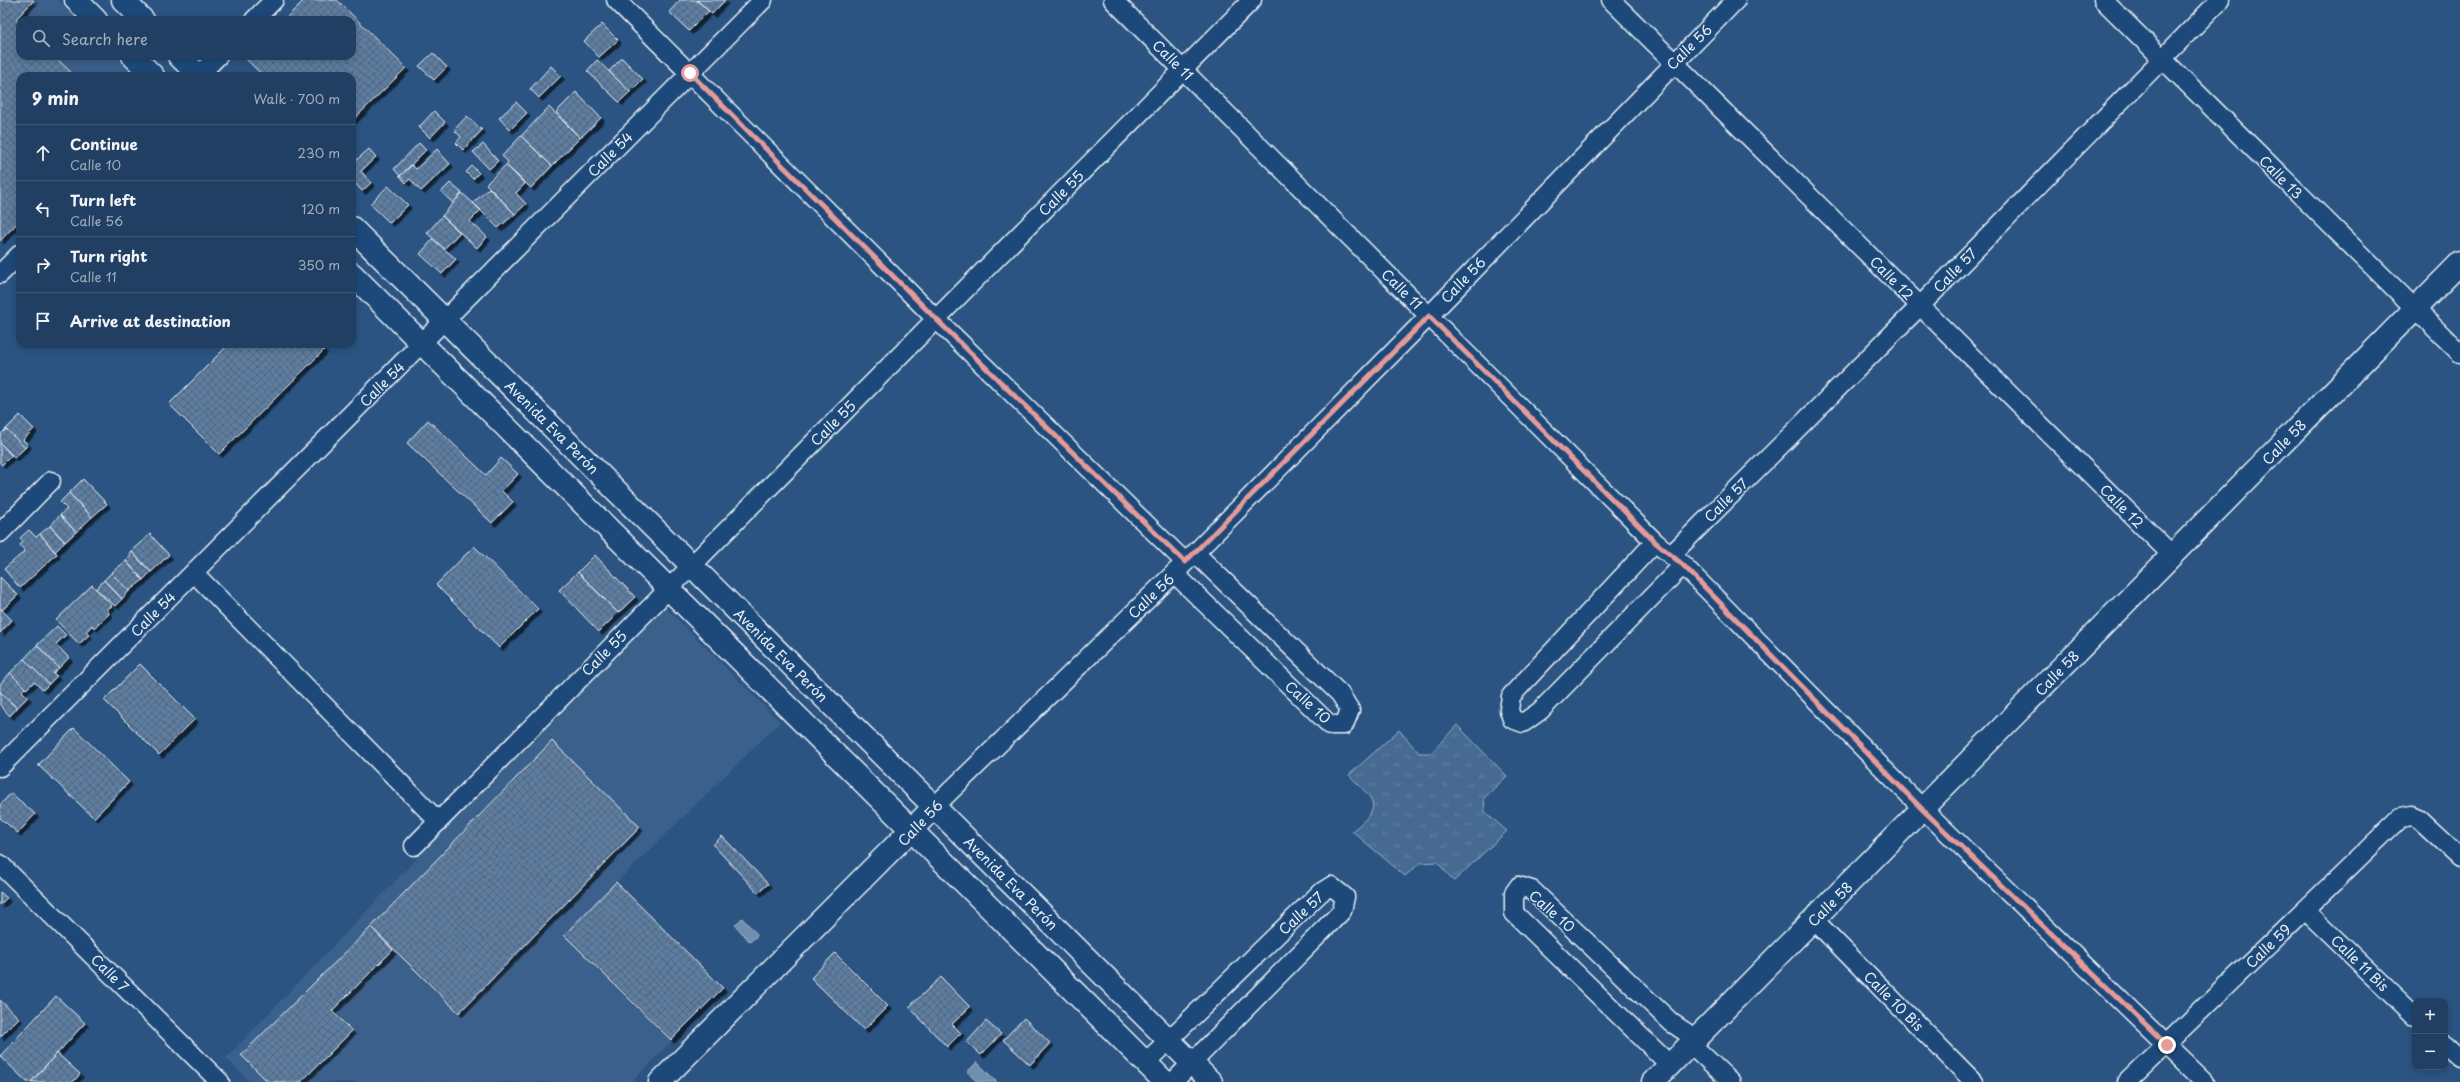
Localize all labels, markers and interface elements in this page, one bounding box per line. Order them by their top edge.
search box [16,16,356,60]
street label: Calle 56 [1661,19,1717,75]
icon: search [30,27,52,49]
text: Search here [62,27,148,50]
street label: Calle 11 [1148,35,1198,85]
route start [681,64,699,82]
text: 9 min [32,85,79,111]
text: Walk · 700 m [253,89,340,108]
street label: Calle 54 [583,127,637,181]
text: Continue [70,132,138,155]
icon: ahead [32,142,54,164]
text: 230 m [298,143,340,162]
street label: Calle 13 [2254,150,2308,204]
text: Calle 10 [70,155,121,174]
street label: Calle 55 [1034,166,1088,220]
text: Turn left [70,188,136,211]
icon: left [32,198,54,220]
text: 120 m [301,199,340,218]
text: Calle 56 [70,211,123,230]
street label: Calle 57 [1928,243,1982,297]
text: Turn right [70,244,147,267]
street label: Calle 12 [1865,251,1919,305]
street label: Calle 56 [1436,252,1491,308]
icon: right [32,254,54,276]
text: 350 m [298,255,340,274]
street label: Calle 11 [1377,264,1427,314]
text: Calle 11 [70,267,117,286]
text: Arrive at destination [70,309,231,332]
icon: arrive [32,310,54,332]
street label: Calle 54 [355,357,409,411]
street label: Avenida Eva Perón [500,375,604,479]
street label: Calle 55 [806,396,860,450]
street label: Calle 58 [2257,415,2311,469]
street label: Calle 57 [1699,473,1753,527]
street label: Calle 12 [2095,479,2149,533]
street label: Calle 56 [1123,568,1179,623]
street label: Calle 54 [126,587,180,641]
street label: Avenida Eva Perón [729,603,833,707]
street label: Calle 55 [577,626,631,680]
street label: Calle 58 [2030,646,2084,700]
street label: Calle 10 [1281,676,1335,728]
street label: Calle 56 [893,795,948,851]
street label: Avenida Eva Perón [959,831,1063,935]
street label: Calle 58 [1803,877,1857,931]
street label: Calle 10 [1524,885,1580,937]
street label: Calle 57 [1274,887,1328,939]
street label: Calle 59 [2241,919,2295,973]
street label: Calle 11 Bis [2326,930,2394,996]
street label: Calle 7 [86,949,134,997]
street label: Calle 10 Bis [1859,966,1929,1036]
map controls [2412,998,2448,1070]
button: + [2412,998,2448,1034]
button: − [2412,1034,2448,1070]
route end [2158,1036,2176,1054]

